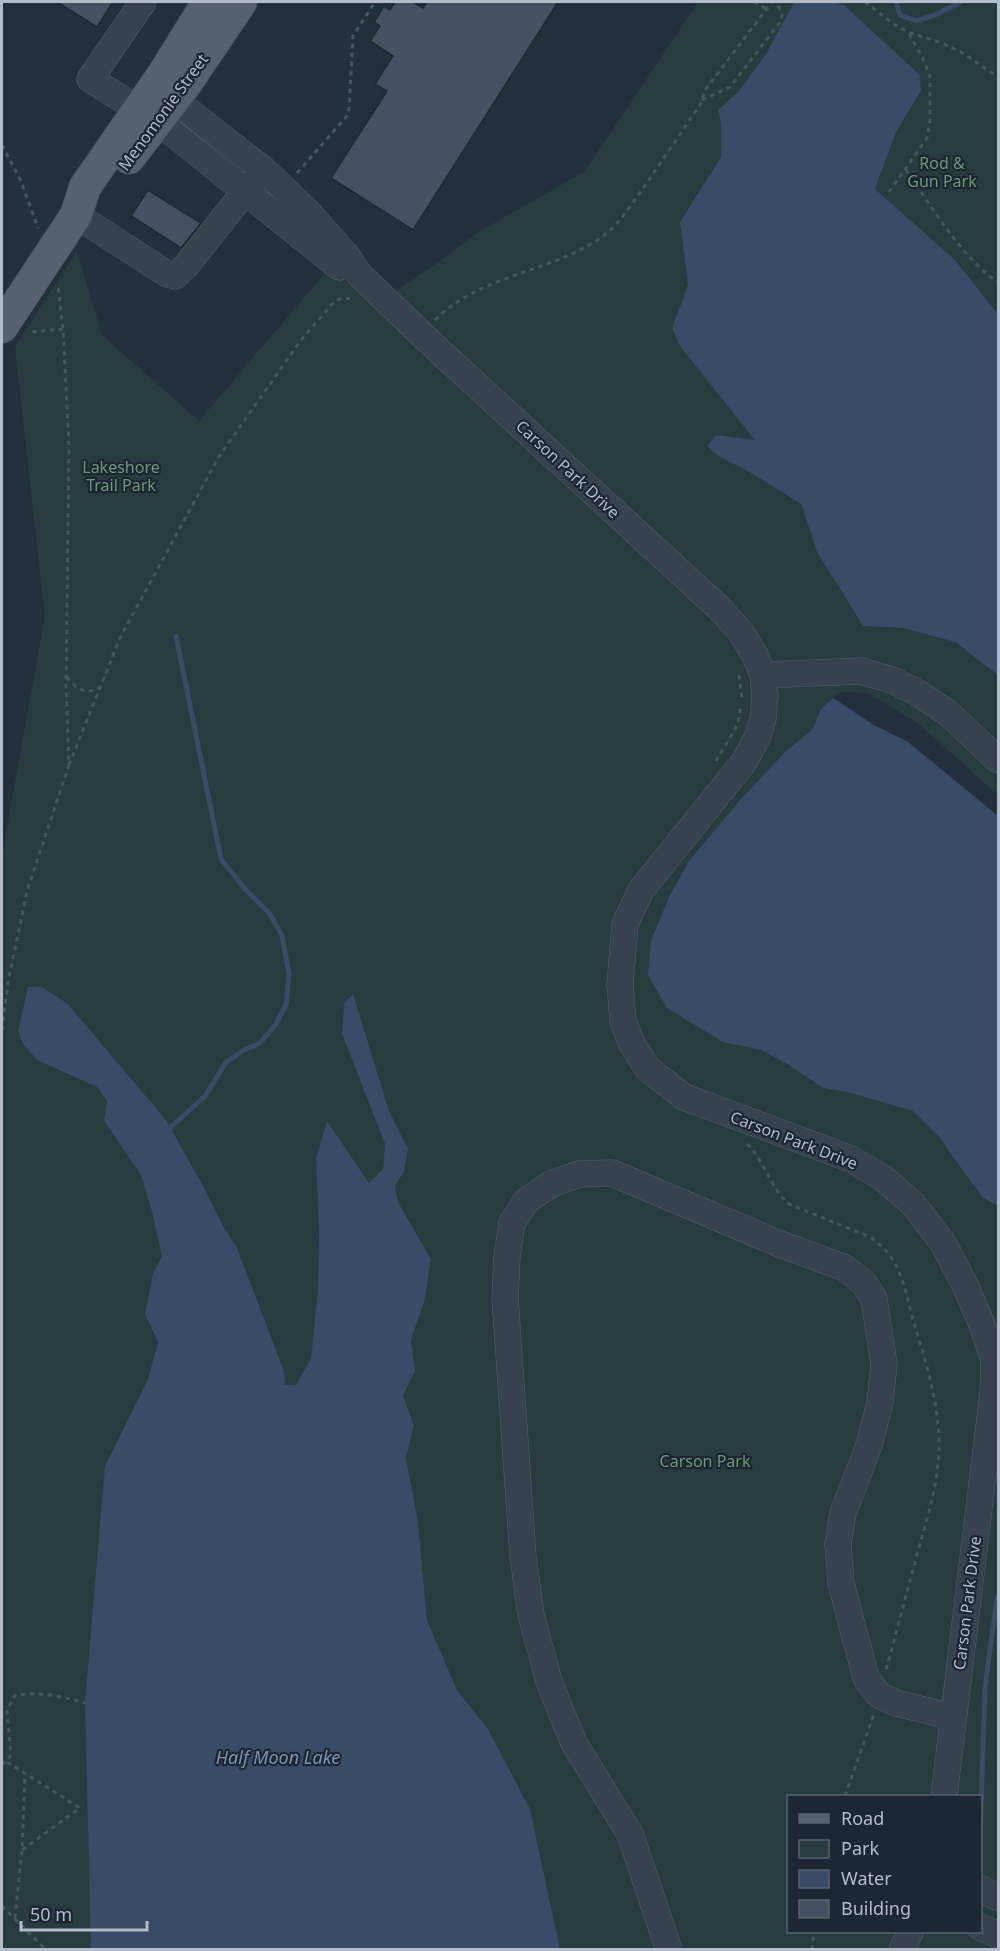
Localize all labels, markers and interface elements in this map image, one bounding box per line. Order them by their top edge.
street label: Menomonie Street [113,49,213,175]
park label: Rod & Gun Park [907,152,977,192]
street label: Carson Park Drive [511,415,625,523]
park label: Lakeshore Trail Park [82,456,160,496]
street label: Carson Park Drive [727,1106,861,1174]
park label: Carson Park [660,1450,751,1472]
street label: Carson Park Drive [948,1535,986,1671]
water label: Half Moon Lake [216,1745,340,1769]
legend [787,1795,982,1933]
text: Road [841,1806,884,1830]
text: Park [841,1836,879,1860]
text: Water [841,1866,892,1890]
scale bar [21,1894,147,1932]
text: Building [841,1896,911,1920]
text: 50 m [30,1902,72,1926]

